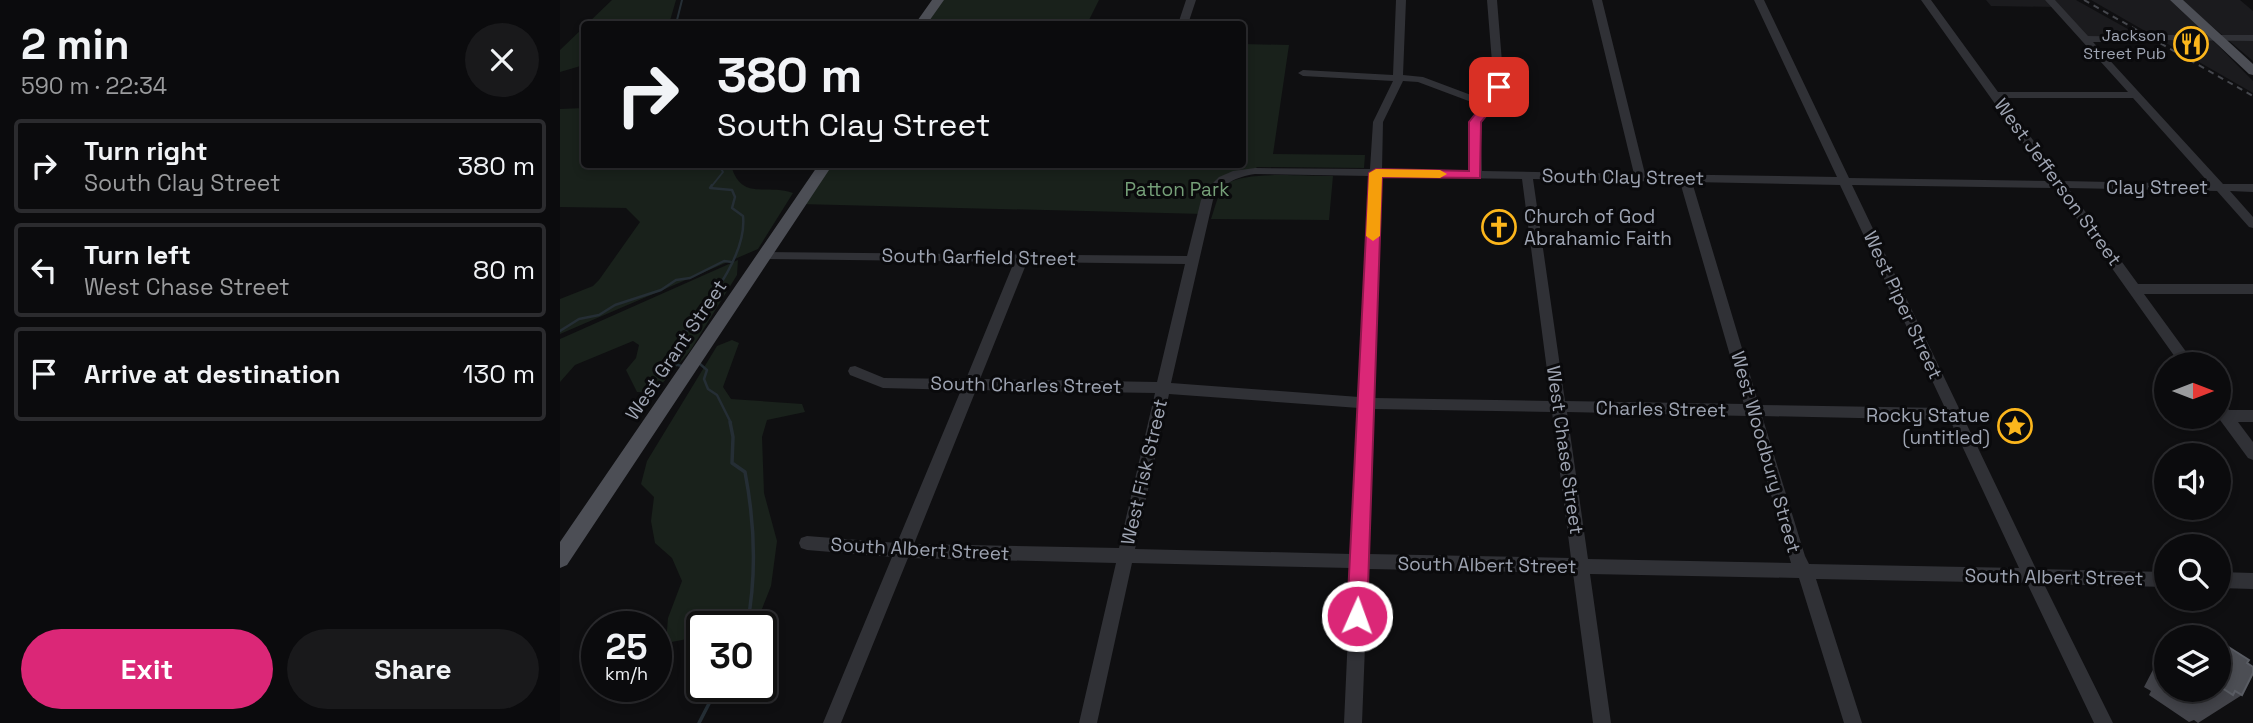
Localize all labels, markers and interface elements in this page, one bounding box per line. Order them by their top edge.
text: 2 min [21,18,130,71]
button: close [465,23,539,97]
place label: Jackson Street Pub [2083,25,2166,64]
restaurant icon: Jackson Street Pub [2172,25,2210,63]
text: 380 m [717,44,862,106]
icon: right [602,49,693,140]
pin [1469,57,1529,117]
icon: arrive [1480,68,1518,106]
text: 590 m · 22:34 [21,71,167,101]
street label: West Jefferson Street [1989,93,2127,271]
text: South Clay Street [717,105,991,145]
text: Turn right [84,134,208,168]
icon: right [25,147,63,185]
text: 380 m [457,149,535,183]
street label: South Clay Street [1542,163,1704,191]
text: South Clay Street [84,168,281,198]
street label: Clay Street [2106,175,2208,200]
park label: Patton Park [1125,177,1229,202]
place label: Church of God Abrahamic Faith [1524,204,1672,251]
church icon: Church of God Abrahamic Faith [1480,208,1518,246]
street label: West Piper Street [1858,227,1948,383]
text: Turn left [84,238,191,272]
street label: South Garfield Street [881,243,1077,271]
icon: left [25,251,63,289]
text: 80 m [473,253,535,287]
text: West Chase Street [84,272,290,302]
street label: West Grant Street [620,275,732,425]
street label: West Woodbury Street [1725,348,1807,556]
north arrow [2154,352,2231,429]
map controls [2154,352,2231,702]
icon: arrive [25,355,63,393]
text: Arrive at destination [84,357,341,391]
text: 130 m [463,357,535,391]
street label: West Chase Street [1541,364,1589,536]
street label: South Charles Street [930,371,1122,399]
street label: Charles Street [1595,395,1727,423]
street label: West Fisk Street [1115,397,1173,547]
place label: Rocky Statue (untitled) [1866,403,1990,450]
place icon: Rocky Statue (untitled) [1996,407,2034,445]
button: sound [2154,443,2231,520]
street label: South Albert Street [830,532,1010,566]
button: search [2154,534,2231,611]
street label: South Albert Street [1397,551,1577,579]
street label: South Albert Street [1964,563,2144,591]
position arrow [1320,579,1394,653]
speed limit sign: 30 [686,611,777,702]
text: 25 [606,625,647,669]
button: layers [2154,625,2231,702]
button: Exit [21,629,273,709]
button: Share [287,629,539,709]
text: km/h [605,662,648,685]

